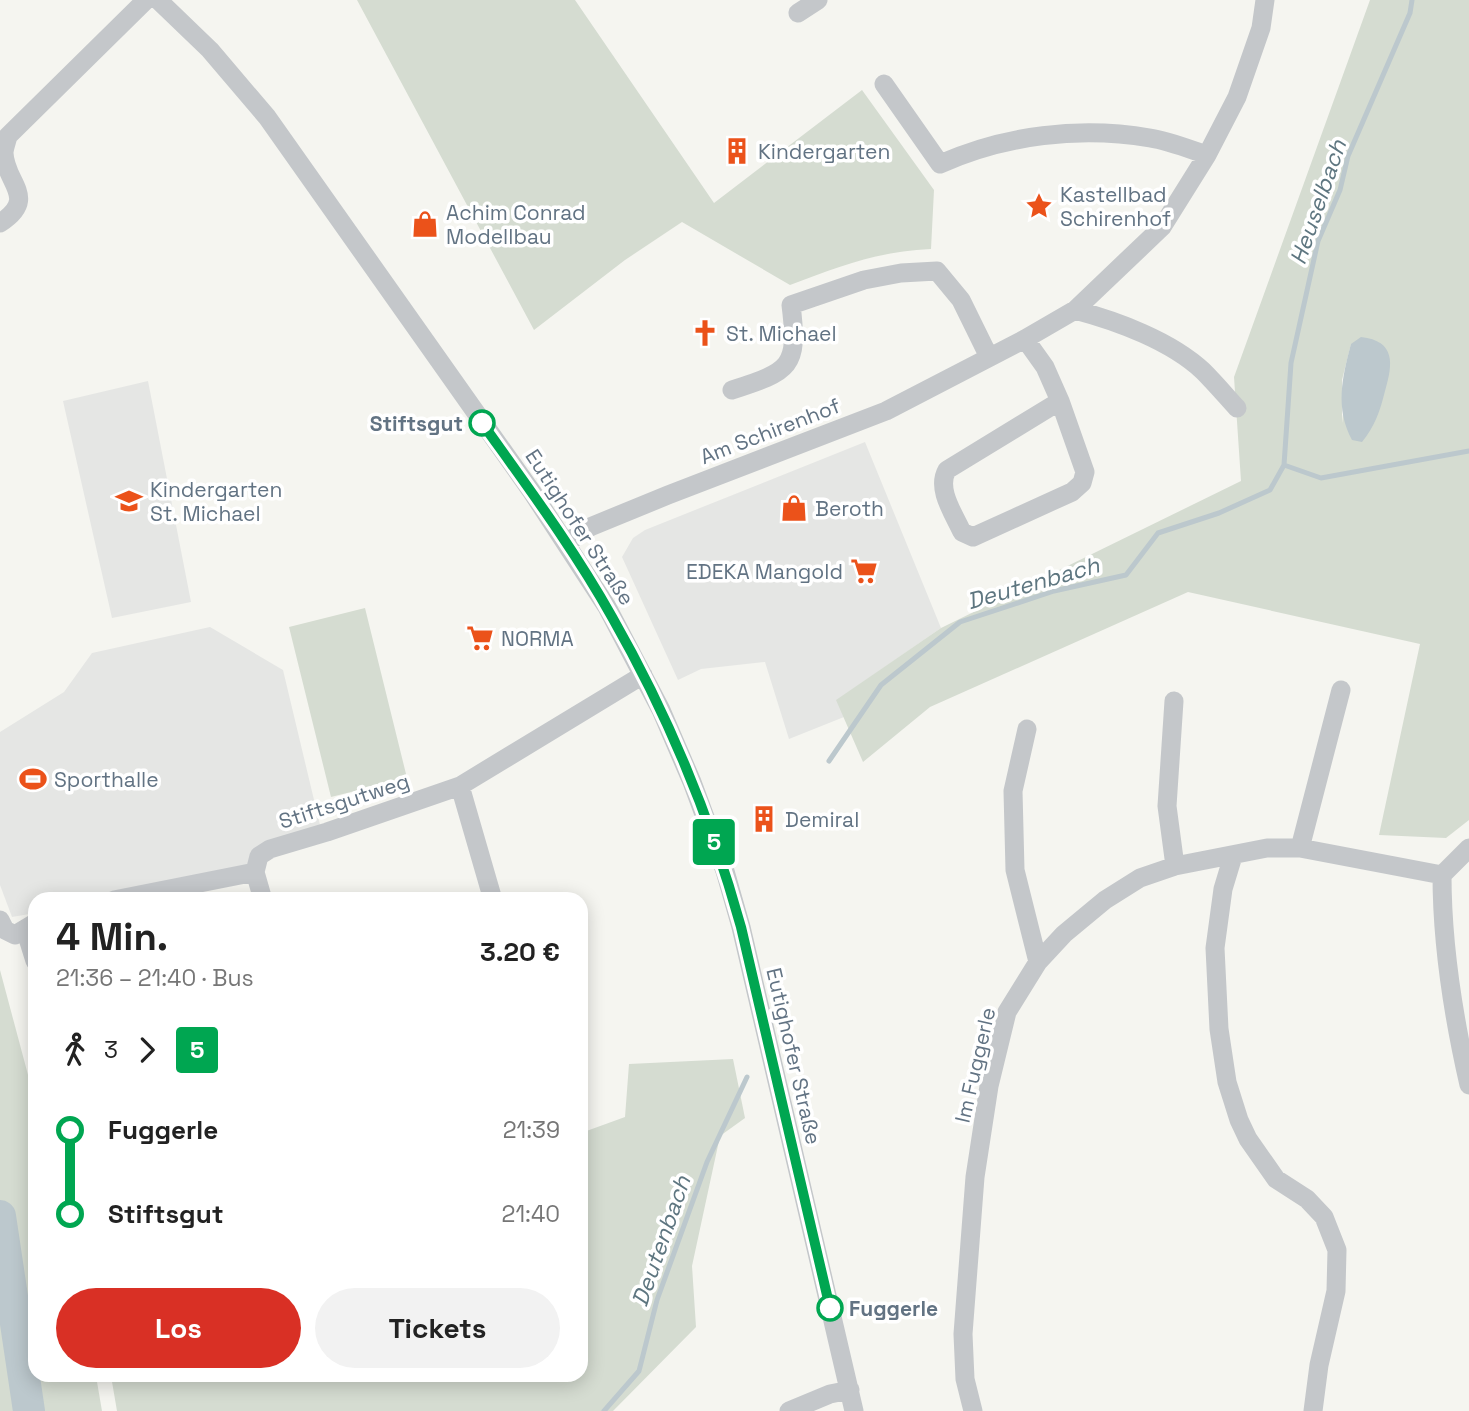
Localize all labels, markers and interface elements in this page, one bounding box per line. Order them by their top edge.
water label: Heuselbach [1283,135,1354,268]
building icon: Kindergarten [722,136,752,166]
place label: Kindergarten [758,138,890,165]
place label: Kastellbad Schirenhof [1060,181,1171,232]
place icon: Kastellbad Schirenhof [1024,191,1054,221]
place label: Achim Conrad Modellbau [446,199,585,250]
shop icon: Achim Conrad Modellbau [410,209,440,239]
church icon: St. Michael [690,318,720,348]
place label: St. Michael [726,320,837,347]
street label: Am Schirenhof [696,392,844,470]
place label: Stiftsgut [370,410,463,437]
marker: Stiftsgut [469,410,495,436]
street label: Eutighofer Straße [519,444,641,610]
place label: Kindergarten St. Michael [150,476,282,527]
school or university icon: Kindergarten St. Michael [114,486,144,516]
shop icon: Beroth [779,493,809,523]
place label: Beroth [815,495,884,522]
water label: Deutenbach [963,550,1104,616]
supermarket icon: EDEKA Mangold [849,556,879,586]
place label: EDEKA Mangold [686,558,843,585]
supermarket icon: NORMA [465,623,495,653]
place label: NORMA [501,625,574,652]
sports icon: Sporthalle [18,764,48,794]
place label: Sporthalle [54,766,159,793]
street label: Stiftsgutweg [275,767,413,835]
building icon: Demiral [749,804,779,834]
place label: Demiral [785,806,859,833]
line badge: 5 [691,819,737,865]
text: 5 [707,826,721,857]
text: 4 Min. [56,913,168,961]
text: 3.20 € [480,935,560,969]
text: 21:36 – 21:40 · Bus [56,963,254,993]
street label: Eutighofer Straße [761,965,827,1147]
street label: Im Fuggerle [949,1005,1001,1125]
icon: walk [56,1031,94,1069]
icon: forward [128,1031,166,1069]
text: 5 [190,1034,204,1065]
text: 3 [104,1035,118,1065]
text: Fuggerle [108,1113,218,1147]
text: 21:39 [503,1115,560,1145]
water label: Deutenbach [625,1171,698,1310]
text: Stiftsgut [108,1197,224,1231]
text: 21:40 [502,1199,560,1229]
button: Los [56,1288,301,1368]
button: Tickets [315,1288,560,1368]
marker: Fuggerle [817,1295,843,1321]
place label: Fuggerle [849,1295,938,1322]

